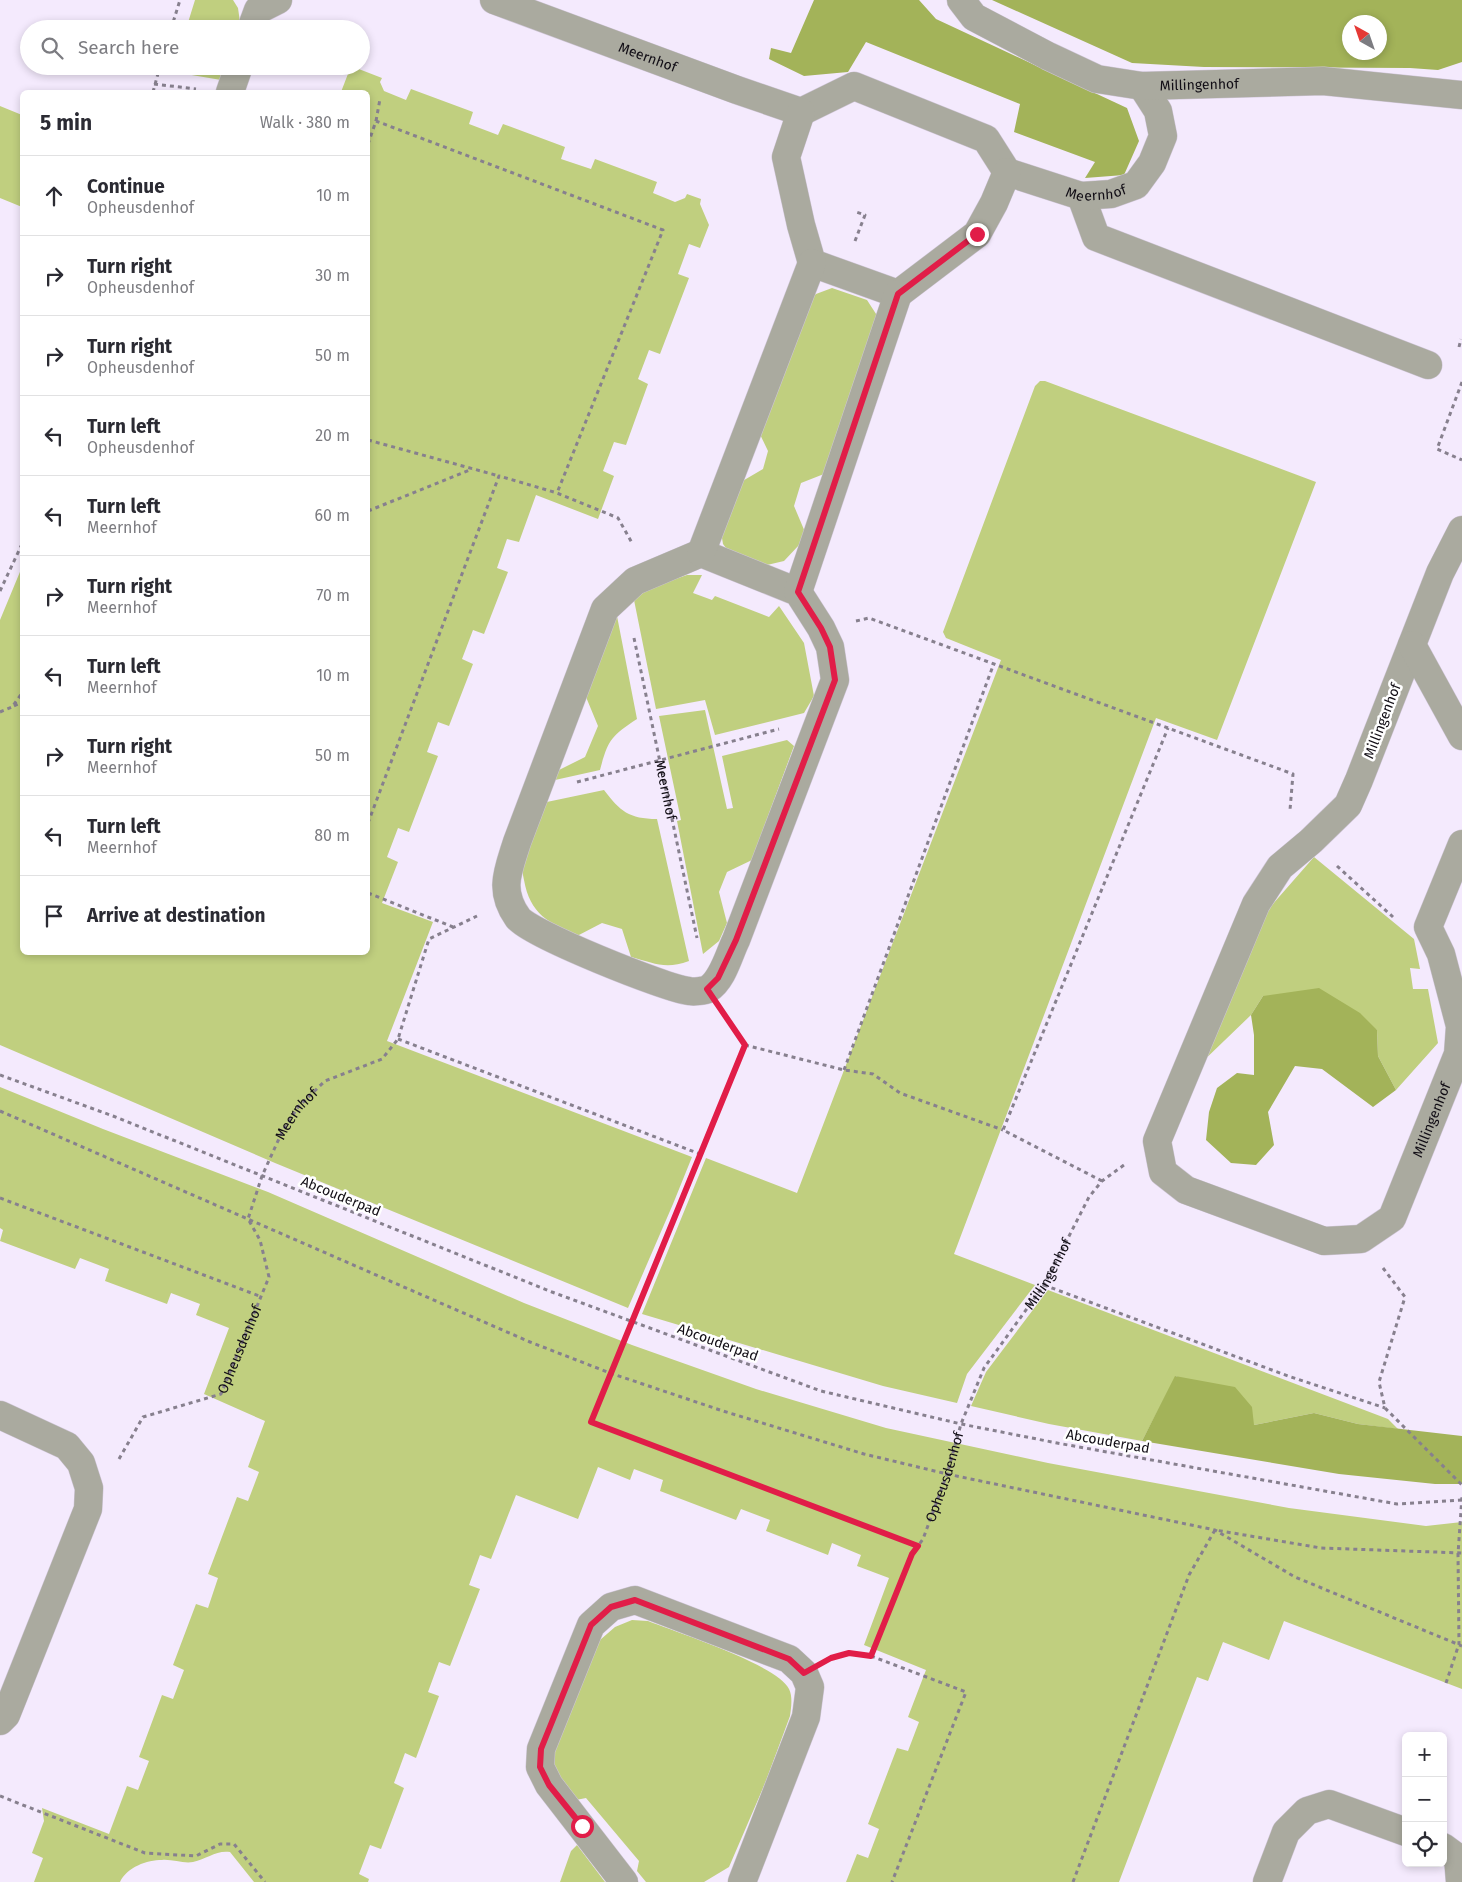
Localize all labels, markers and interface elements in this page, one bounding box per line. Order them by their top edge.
north arrow [1342,15,1387,60]
search box [20,20,370,75]
icon: search [38,34,66,62]
text: Search here [78,36,179,59]
street label: Meernhof [616,39,680,76]
street label: Millingenhof [1159,75,1240,95]
text: 5 min [40,110,92,136]
text: Walk · 380 m [260,113,350,132]
text: Continue [87,175,165,198]
street label: Meernhof [1064,181,1130,206]
icon: ahead [40,182,68,210]
text: 10 m [316,186,350,205]
text: Opheusdenhof [87,198,194,217]
route end [966,223,989,246]
text: Turn right [87,255,172,278]
icon: right [40,262,68,290]
text: 30 m [315,266,350,285]
text: Opheusdenhof [87,278,194,297]
text: Turn right [87,335,172,358]
icon: right [40,342,68,370]
text: 50 m [315,346,350,365]
text: Opheusdenhof [87,358,194,377]
text: Turn left [87,415,161,438]
icon: left [40,422,68,450]
text: 20 m [315,426,350,445]
text: Opheusdenhof [87,438,194,457]
text: Turn left [87,495,161,518]
icon: left [40,502,68,530]
text: 60 m [315,506,350,525]
text: Meernhof [87,518,157,537]
text: Turn right [87,575,172,598]
icon: right [40,582,68,610]
text: 70 m [316,586,350,605]
text: Meernhof [87,598,157,617]
text: Turn left [87,655,161,678]
icon: left [40,662,68,690]
text: 10 m [316,666,350,685]
text: Meernhof [87,678,157,697]
street label: Millingenhof [1360,680,1405,761]
text: Turn right [87,735,172,758]
icon: right [40,742,68,770]
text: 50 m [315,746,350,765]
text: Meernhof [87,758,157,777]
street label: Meernhof [651,758,680,823]
text: Turn left [87,815,161,838]
icon: left [40,822,68,850]
text: 80 m [314,826,350,845]
text: Meernhof [87,838,157,857]
icon: arrive [40,902,68,930]
text: Arrive at destination [87,904,266,927]
street label: Millingenhof [1409,1079,1455,1160]
street label: Meernhof [272,1084,322,1142]
street label: Abcouderpad [298,1173,383,1220]
street label: Millingenhof [1021,1235,1076,1313]
street label: Opheusdenhof [214,1302,266,1396]
street label: Abcouderpad [675,1320,761,1365]
street label: Abcouderpad [1065,1426,1151,1457]
street label: Opheusdenhof [922,1429,968,1525]
map controls [1402,1732,1447,1867]
button: + [1402,1732,1447,1777]
button: − [1402,1777,1447,1822]
route start [571,1815,594,1838]
button: locate [1402,1822,1447,1867]

